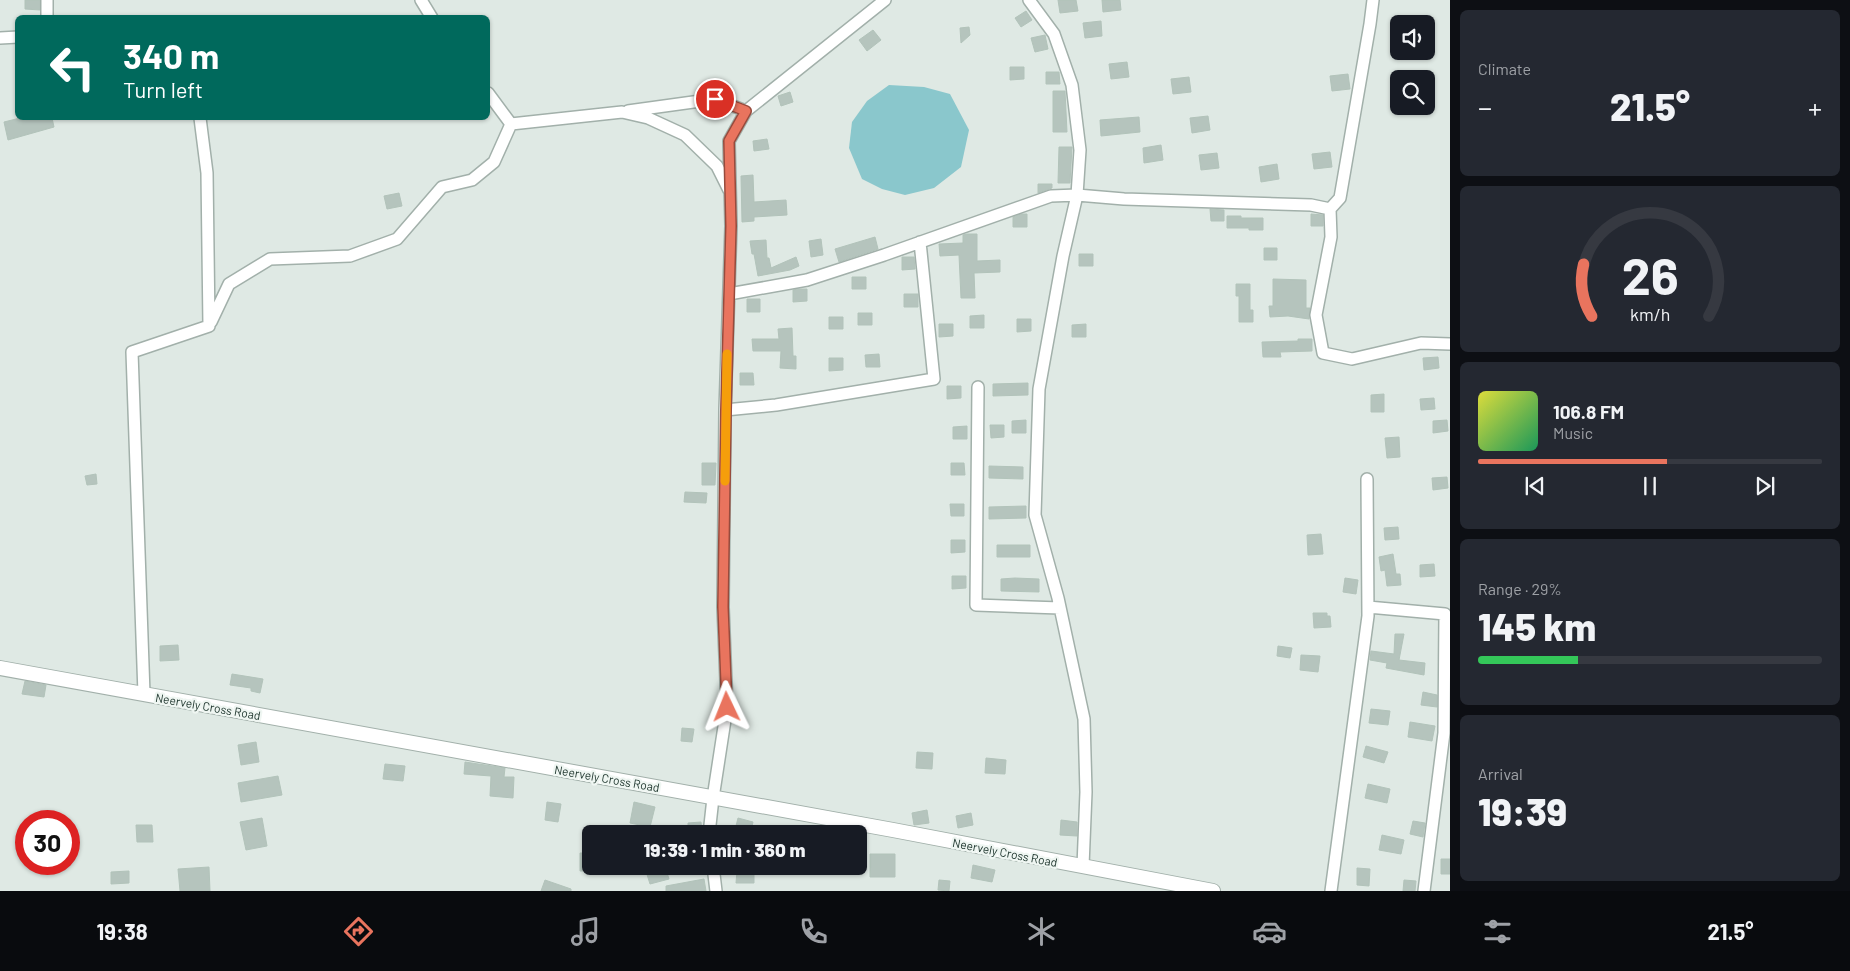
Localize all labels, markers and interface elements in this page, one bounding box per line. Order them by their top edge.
map controls [1390,15,1435,115]
button: sound [1390,15,1435,60]
text: 340 m [123,34,219,76]
icon: left [40,35,105,100]
text: Climate [1478,59,1531,78]
button: search [1390,70,1435,115]
text: Turn left [123,76,203,102]
pin [694,78,736,120]
text: 21.5° [1610,83,1690,129]
icon: arrive [701,85,729,113]
text: − [1478,90,1492,124]
text: + [1808,90,1822,124]
text: 26 [1621,243,1679,305]
text: km/h [1630,303,1670,325]
text: 106.8 FM [1553,400,1624,423]
text: Music [1553,423,1593,442]
icon: previous [1521,472,1549,500]
icon: pause [1636,472,1664,500]
icon: next [1751,472,1779,500]
text: Range · 29% [1478,579,1562,598]
text: 145 km [1478,603,1596,649]
position arrow [700,680,752,732]
street label: Neervely Cross Road [154,690,262,722]
street label: Neervely Cross Road [553,762,661,794]
text: Arrival [1478,764,1523,783]
text: 19:39 [1478,788,1567,834]
speed limit sign: 30 [15,810,80,875]
street label: Neervely Cross Road [951,835,1059,869]
text: 19:39 · 1 min · 360 m [643,838,806,861]
icon: directions [341,914,376,949]
icon: music [568,914,603,949]
icon: phone [796,914,831,949]
icon: climate [1024,914,1059,949]
icon: car [1252,914,1287,949]
icon: filters [1480,914,1515,949]
text: 19:38 [96,918,148,944]
text: 21.5° [1707,918,1754,944]

